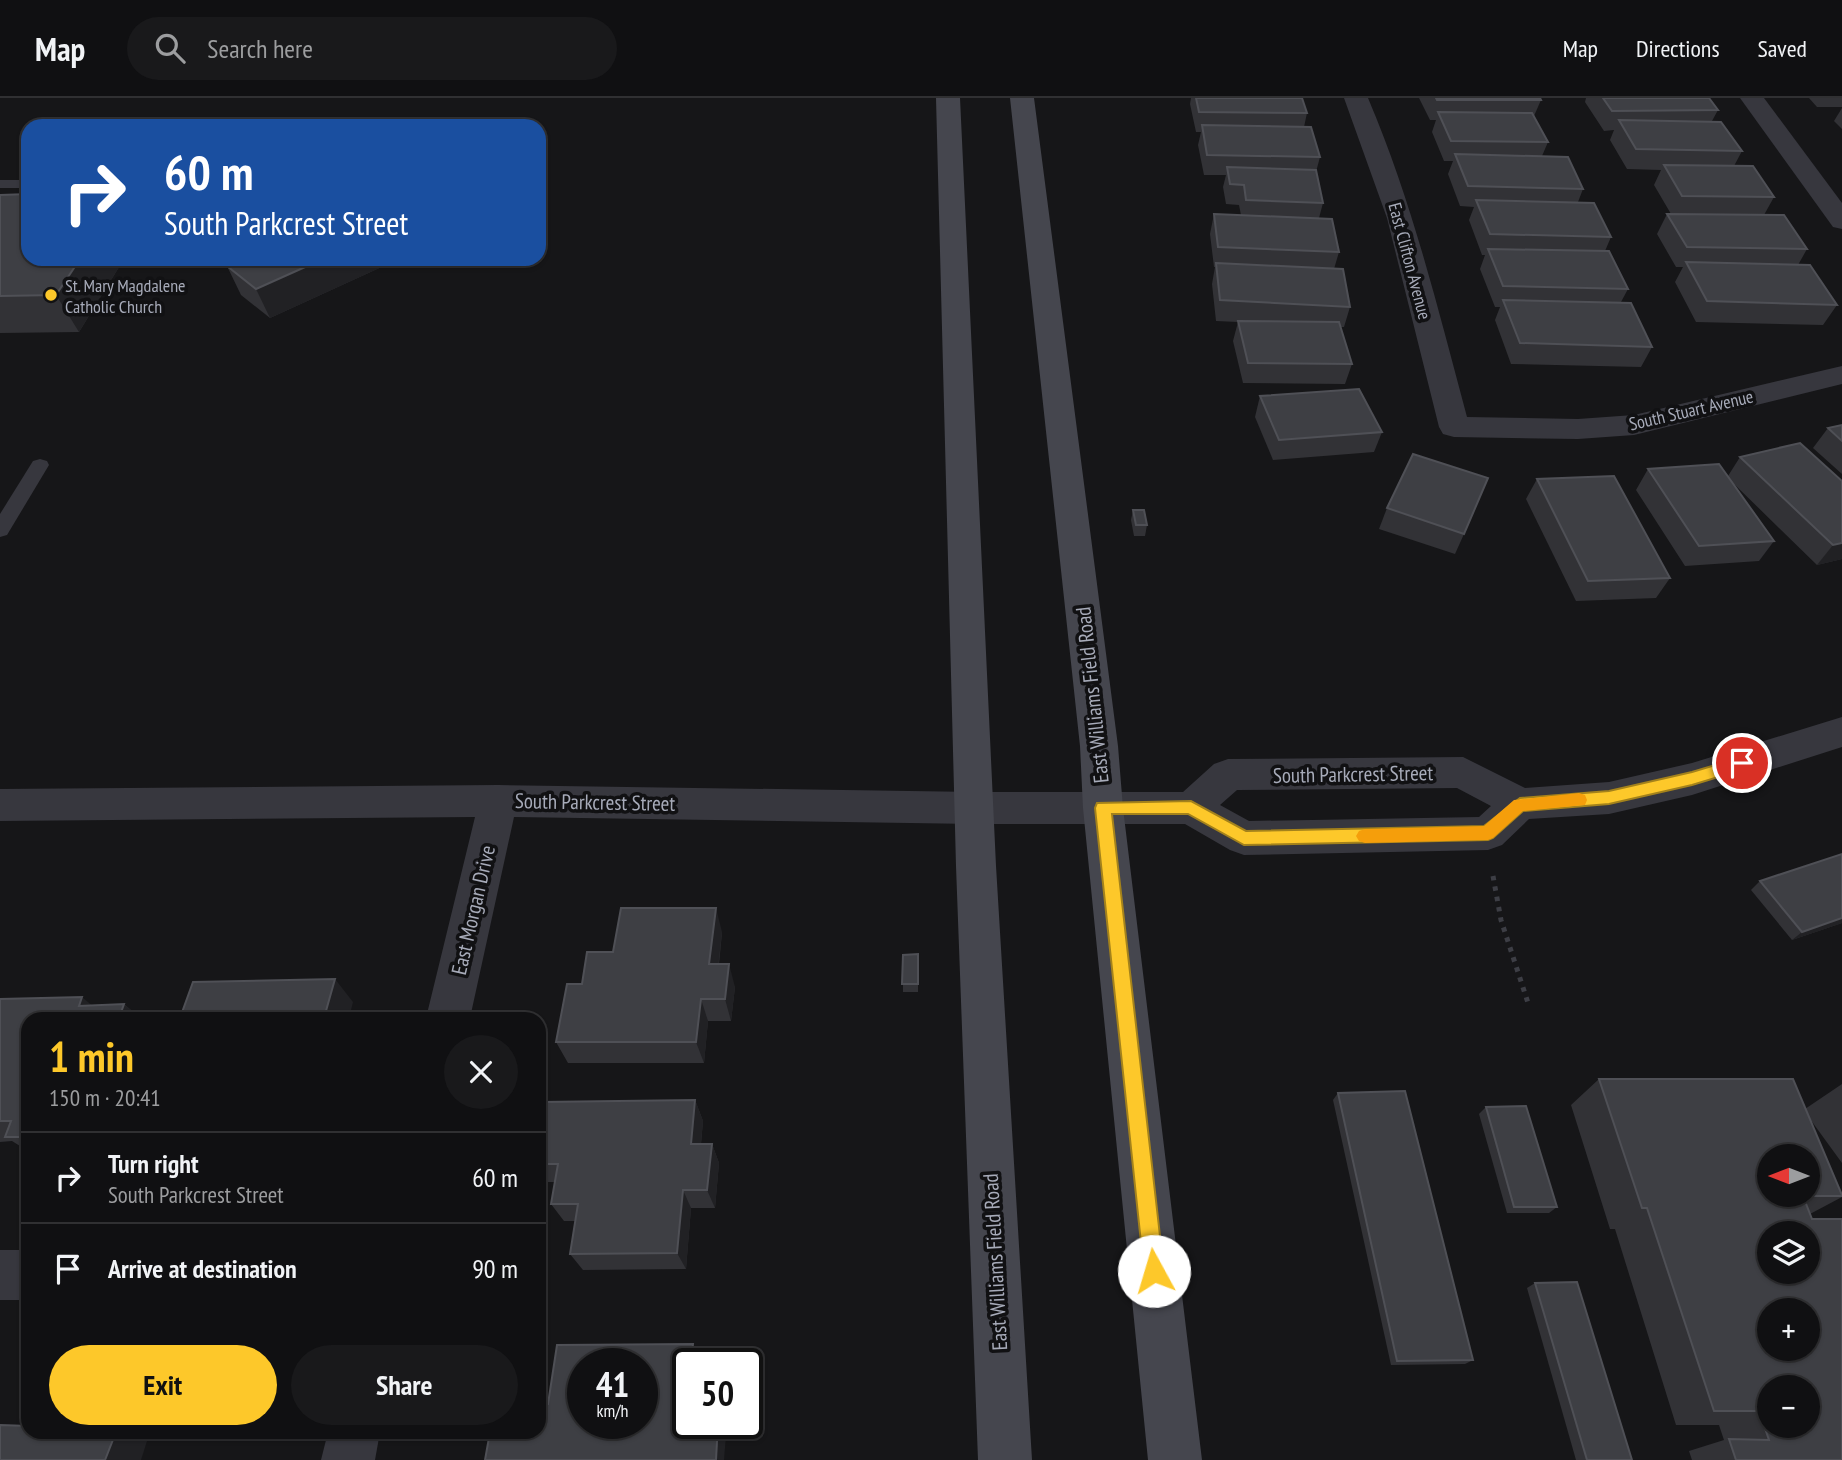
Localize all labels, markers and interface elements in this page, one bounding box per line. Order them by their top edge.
search box [127,17,617,80]
text: Map [35,27,85,70]
icon: search [151,29,189,67]
text: Search here [207,32,313,65]
text: Map [1563,33,1598,64]
text: Directions [1636,33,1720,64]
text: Saved [1758,33,1807,64]
text: 60 m [164,140,253,204]
icon: right [49,147,140,238]
street label: East Clifton Avenue [1383,200,1437,322]
text: South Parkcrest Street [164,202,408,244]
place label: St. Mary Magdalene Catholic Church [65,274,186,318]
marker: St. Mary Magdalene Catholic Church [43,287,59,303]
street label: South Stuart Avenue [1627,385,1755,435]
street label: East Williams Field Road [1069,605,1115,785]
pin [1712,733,1772,793]
icon: arrive [1723,744,1761,782]
street label: South Parkcrest Street [1273,759,1434,789]
street label: South Parkcrest Street [515,787,676,817]
street label: East Morgan Drive [445,843,501,977]
text: 1 min [49,1029,134,1084]
button: close [444,1035,518,1109]
text: 150 m · 20:41 [49,1083,161,1112]
north arrow [1757,1144,1820,1208]
map controls [1757,1144,1820,1438]
text: Turn right [108,1147,199,1180]
icon: right [49,1159,87,1197]
text: 60 m [472,1161,518,1194]
street label: East Williams Field Road [977,1173,1013,1351]
text: South Parkcrest Street [108,1180,284,1209]
button: layers [1757,1221,1820,1284]
position arrow [1117,1234,1191,1308]
icon: arrive [49,1250,87,1288]
text: Arrive at destination [108,1252,297,1285]
text: 90 m [472,1252,518,1285]
button: + [1757,1298,1820,1361]
button: Exit [49,1345,277,1425]
button: Share [291,1345,518,1425]
speed limit sign: 50 [672,1348,763,1439]
text: 41 [596,1361,629,1407]
button: − [1757,1375,1820,1438]
text: km/h [597,1399,628,1422]

